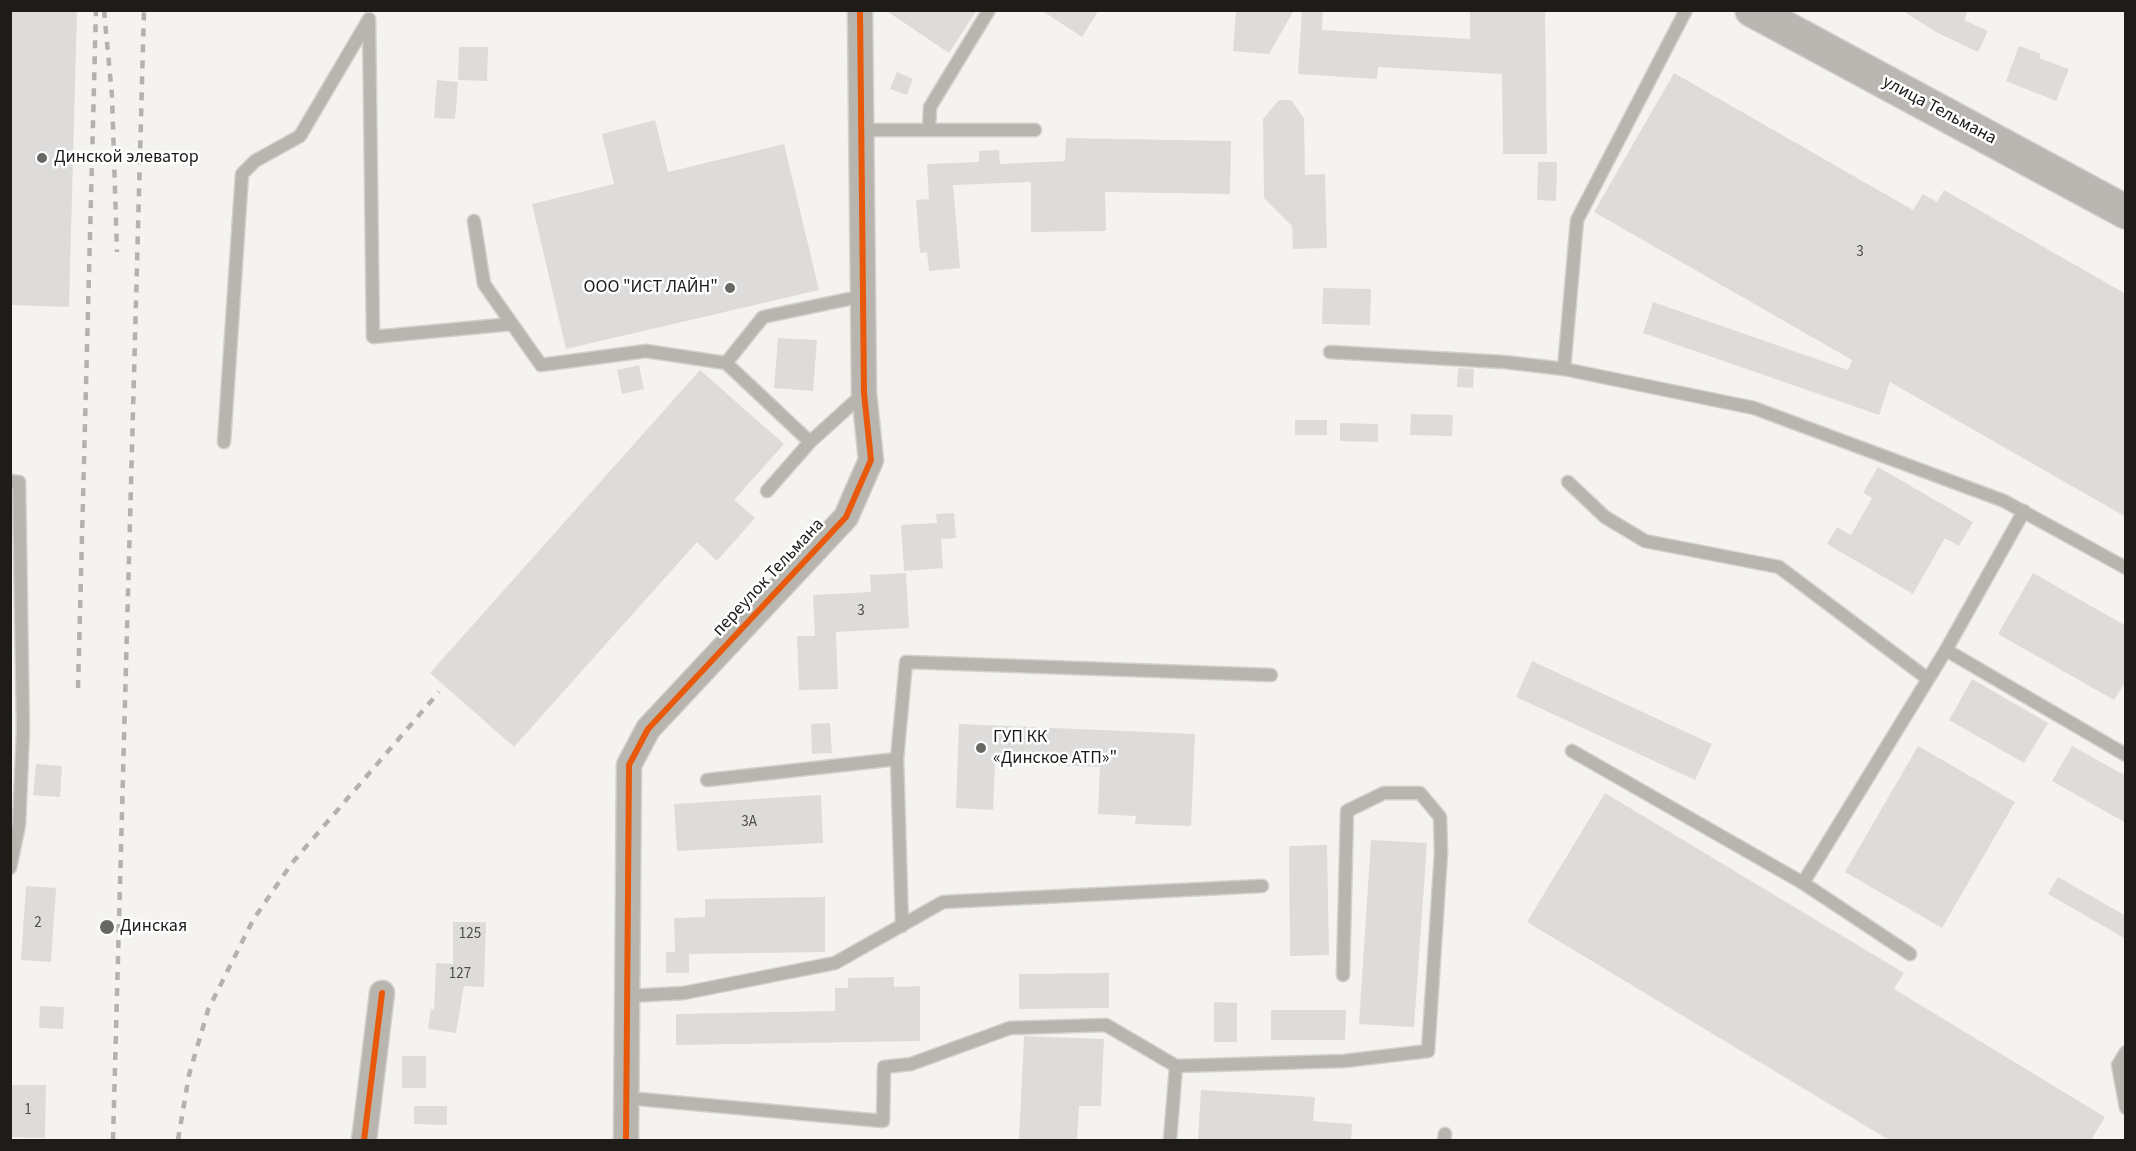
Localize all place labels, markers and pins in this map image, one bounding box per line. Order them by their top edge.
place label: Динской элеватор [54,147,199,169]
marker: Динской элеватор [35,151,49,165]
place label: ООО "ИСТ ЛАЙН" [583,277,718,299]
marker: ООО "ИСТ ЛАЙН" [723,281,737,295]
place label: ГУП КК «Динское АТП»" [993,727,1117,770]
marker: ГУП КК «Динское АТП»" [974,741,988,755]
place label: Динская [120,916,187,938]
marker: Динская [98,918,116,936]

